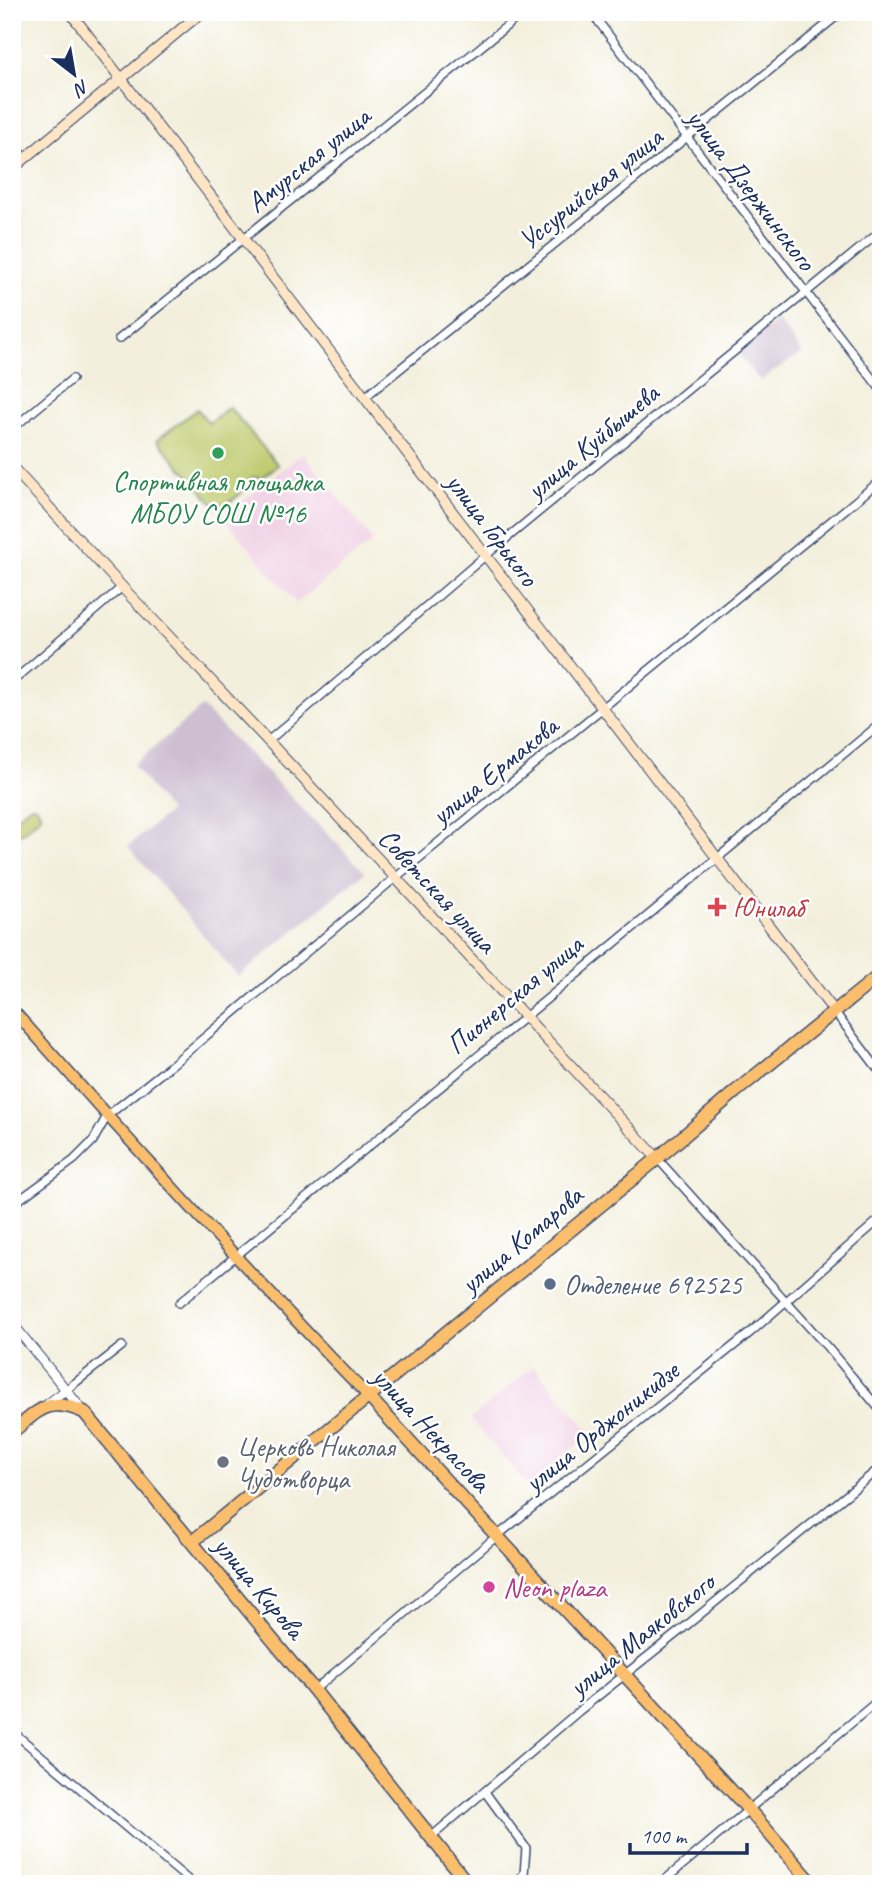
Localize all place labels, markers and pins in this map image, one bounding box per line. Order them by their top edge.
marker: Спортивная площадка МБОУ СОШ №16 [210,445,226,461]
place label: Спортивная площадка МБОУ СОШ №16 [113,464,325,531]
place label: Юнилаб [733,890,809,925]
marker: Юнилаб [707,897,727,917]
place label: Отделение 692525 [564,1267,743,1302]
marker: Отделение 692525 [542,1276,558,1292]
place label: Церковь Николая Чудотворца [237,1429,397,1496]
marker: Церковь Николая Чудотворца [215,1454,231,1470]
place label: Neon plaza [503,1570,608,1605]
marker: Neon plaza [481,1579,497,1595]

